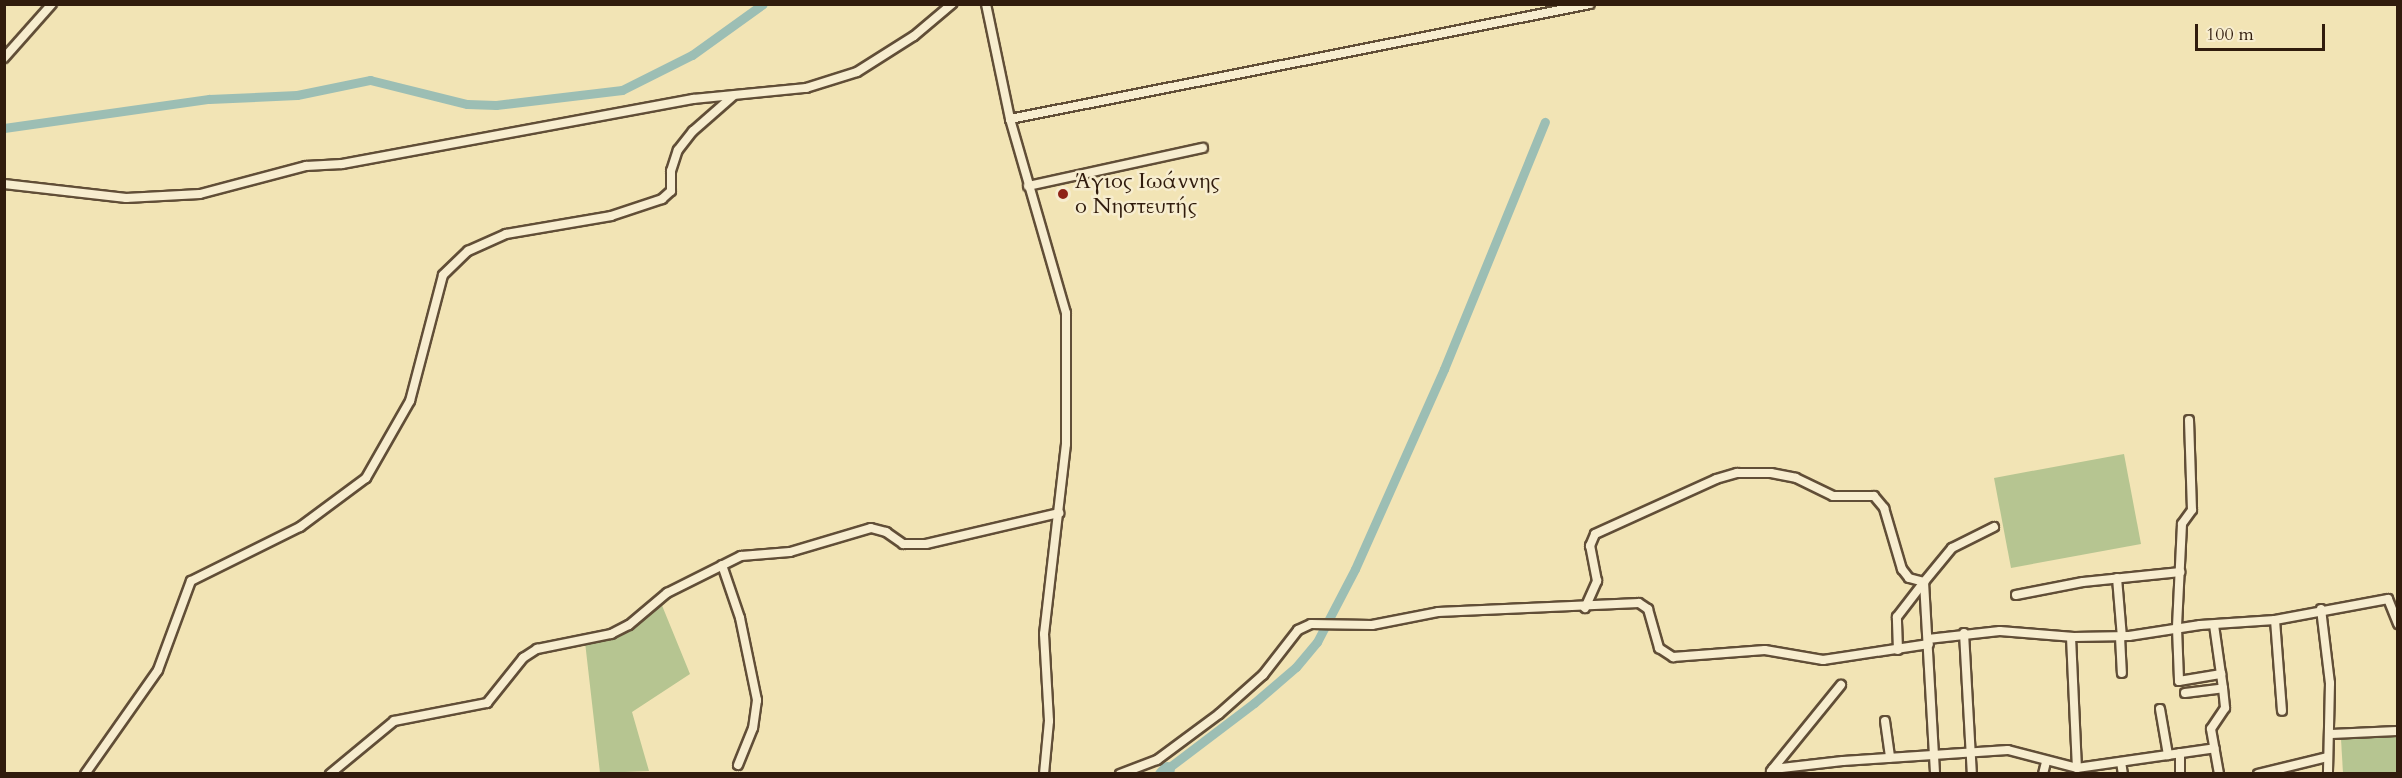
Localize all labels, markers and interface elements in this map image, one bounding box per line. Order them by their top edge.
scale bar [2198,12,2328,50]
text: 100 m [2206,22,2254,47]
place label: Άγιος Ιωάννης ο Νηστευτής [1075,168,1220,220]
marker: Άγιος Ιωάννης ο Νηστευτής [1056,187,1070,201]

